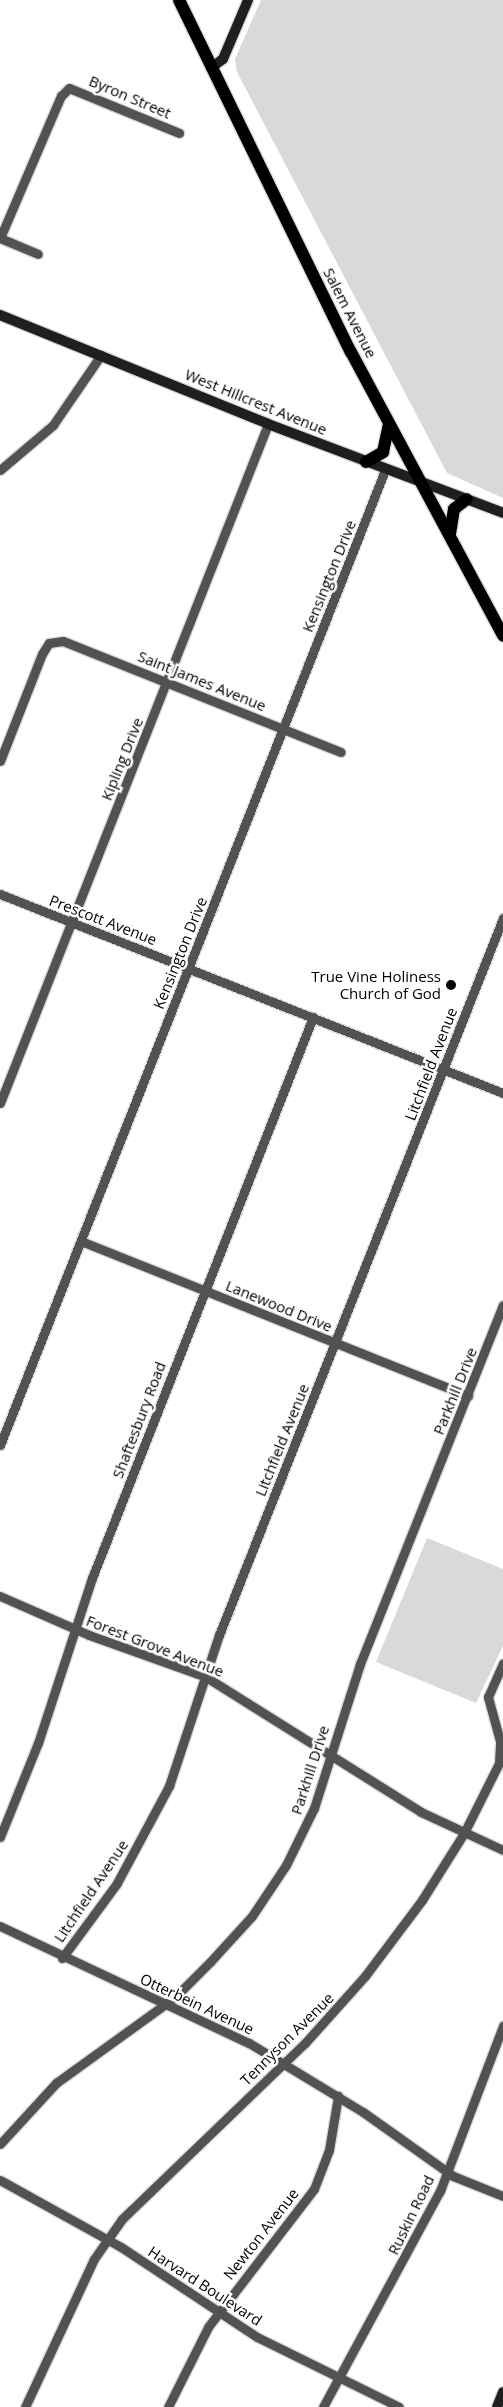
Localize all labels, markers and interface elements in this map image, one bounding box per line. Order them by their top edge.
street label: Byron Street [86,72,174,122]
street label: Salem Avenue [320,265,380,361]
street label: West Hillcrest Avenue [182,365,330,439]
street label: Kensington Drive [298,517,360,635]
street label: Saint James Avenue [135,647,269,715]
street label: Kipling Drive [97,715,147,803]
street label: Prescott Avenue [47,891,159,949]
street label: Kensington Drive [149,894,211,1012]
place label: True Vine Holiness Church of God [311,967,441,1002]
marker: True Vine Holiness Church of God [445,979,457,991]
street label: Litchfield Avenue [401,1005,461,1123]
street label: Lanewood Drive [223,1276,335,1336]
street label: Parkhill Drive [429,1345,481,1437]
street label: Shaftesbury Road [108,1359,170,1481]
street label: Litchfield Avenue [251,1381,313,1499]
street label: Forest Grove Avenue [84,1611,226,1681]
street label: Parkhill Drive [287,1723,333,1817]
street label: Litchfield Avenue [50,1836,132,1946]
street label: Otterbein Avenue [137,1970,257,2038]
street label: Tennyson Avenue [237,1989,337,2089]
street label: Ruskin Road [384,2172,438,2258]
street label: Newton Avenue [220,2185,302,2283]
street label: Harvard Boulevard [145,2243,265,2329]

